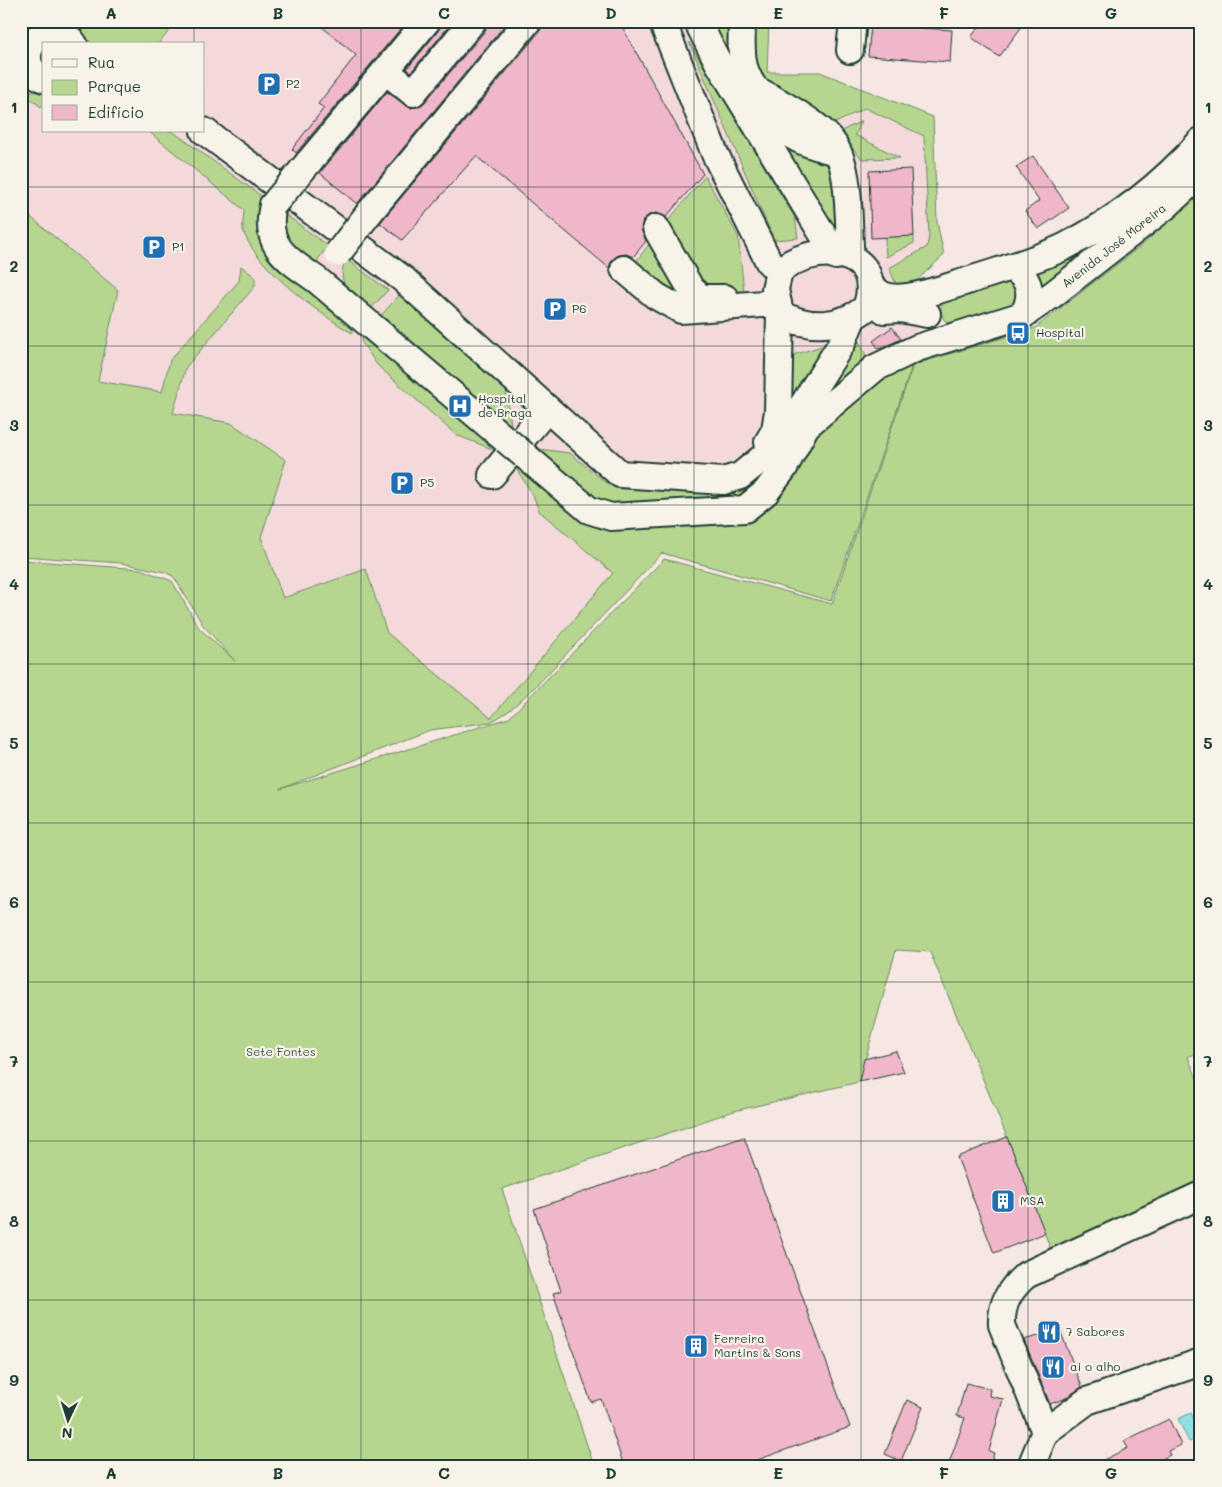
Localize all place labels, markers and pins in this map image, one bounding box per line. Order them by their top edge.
parking icon: P2 [256,71,282,97]
place label: P2 [286,75,300,91]
parking icon: P1 [141,234,167,260]
place label: P1 [172,238,185,254]
parking icon: P6 [542,296,568,322]
place label: P6 [572,300,587,316]
bus stop icon: Hospital [1005,320,1031,346]
place label: Hospital [1036,324,1084,340]
place label: Hospital de Braga [478,390,532,420]
hospital icon: Hospital de Braga [447,393,473,419]
parking icon: P5 [389,470,415,496]
place label: P5 [420,474,434,490]
building icon: MSA [990,1188,1016,1214]
place label: MSA [1020,1192,1045,1208]
restaurant icon: 7 Sabores [1036,1319,1062,1345]
place label: 7 Sabores [1066,1323,1125,1339]
place label: Ferreira Martins & Sons [714,1330,801,1360]
building icon: Ferreira Martins & Sons [683,1333,709,1359]
restaurant icon: ai o alho [1040,1354,1066,1380]
place label: ai o alho [1070,1358,1120,1374]

